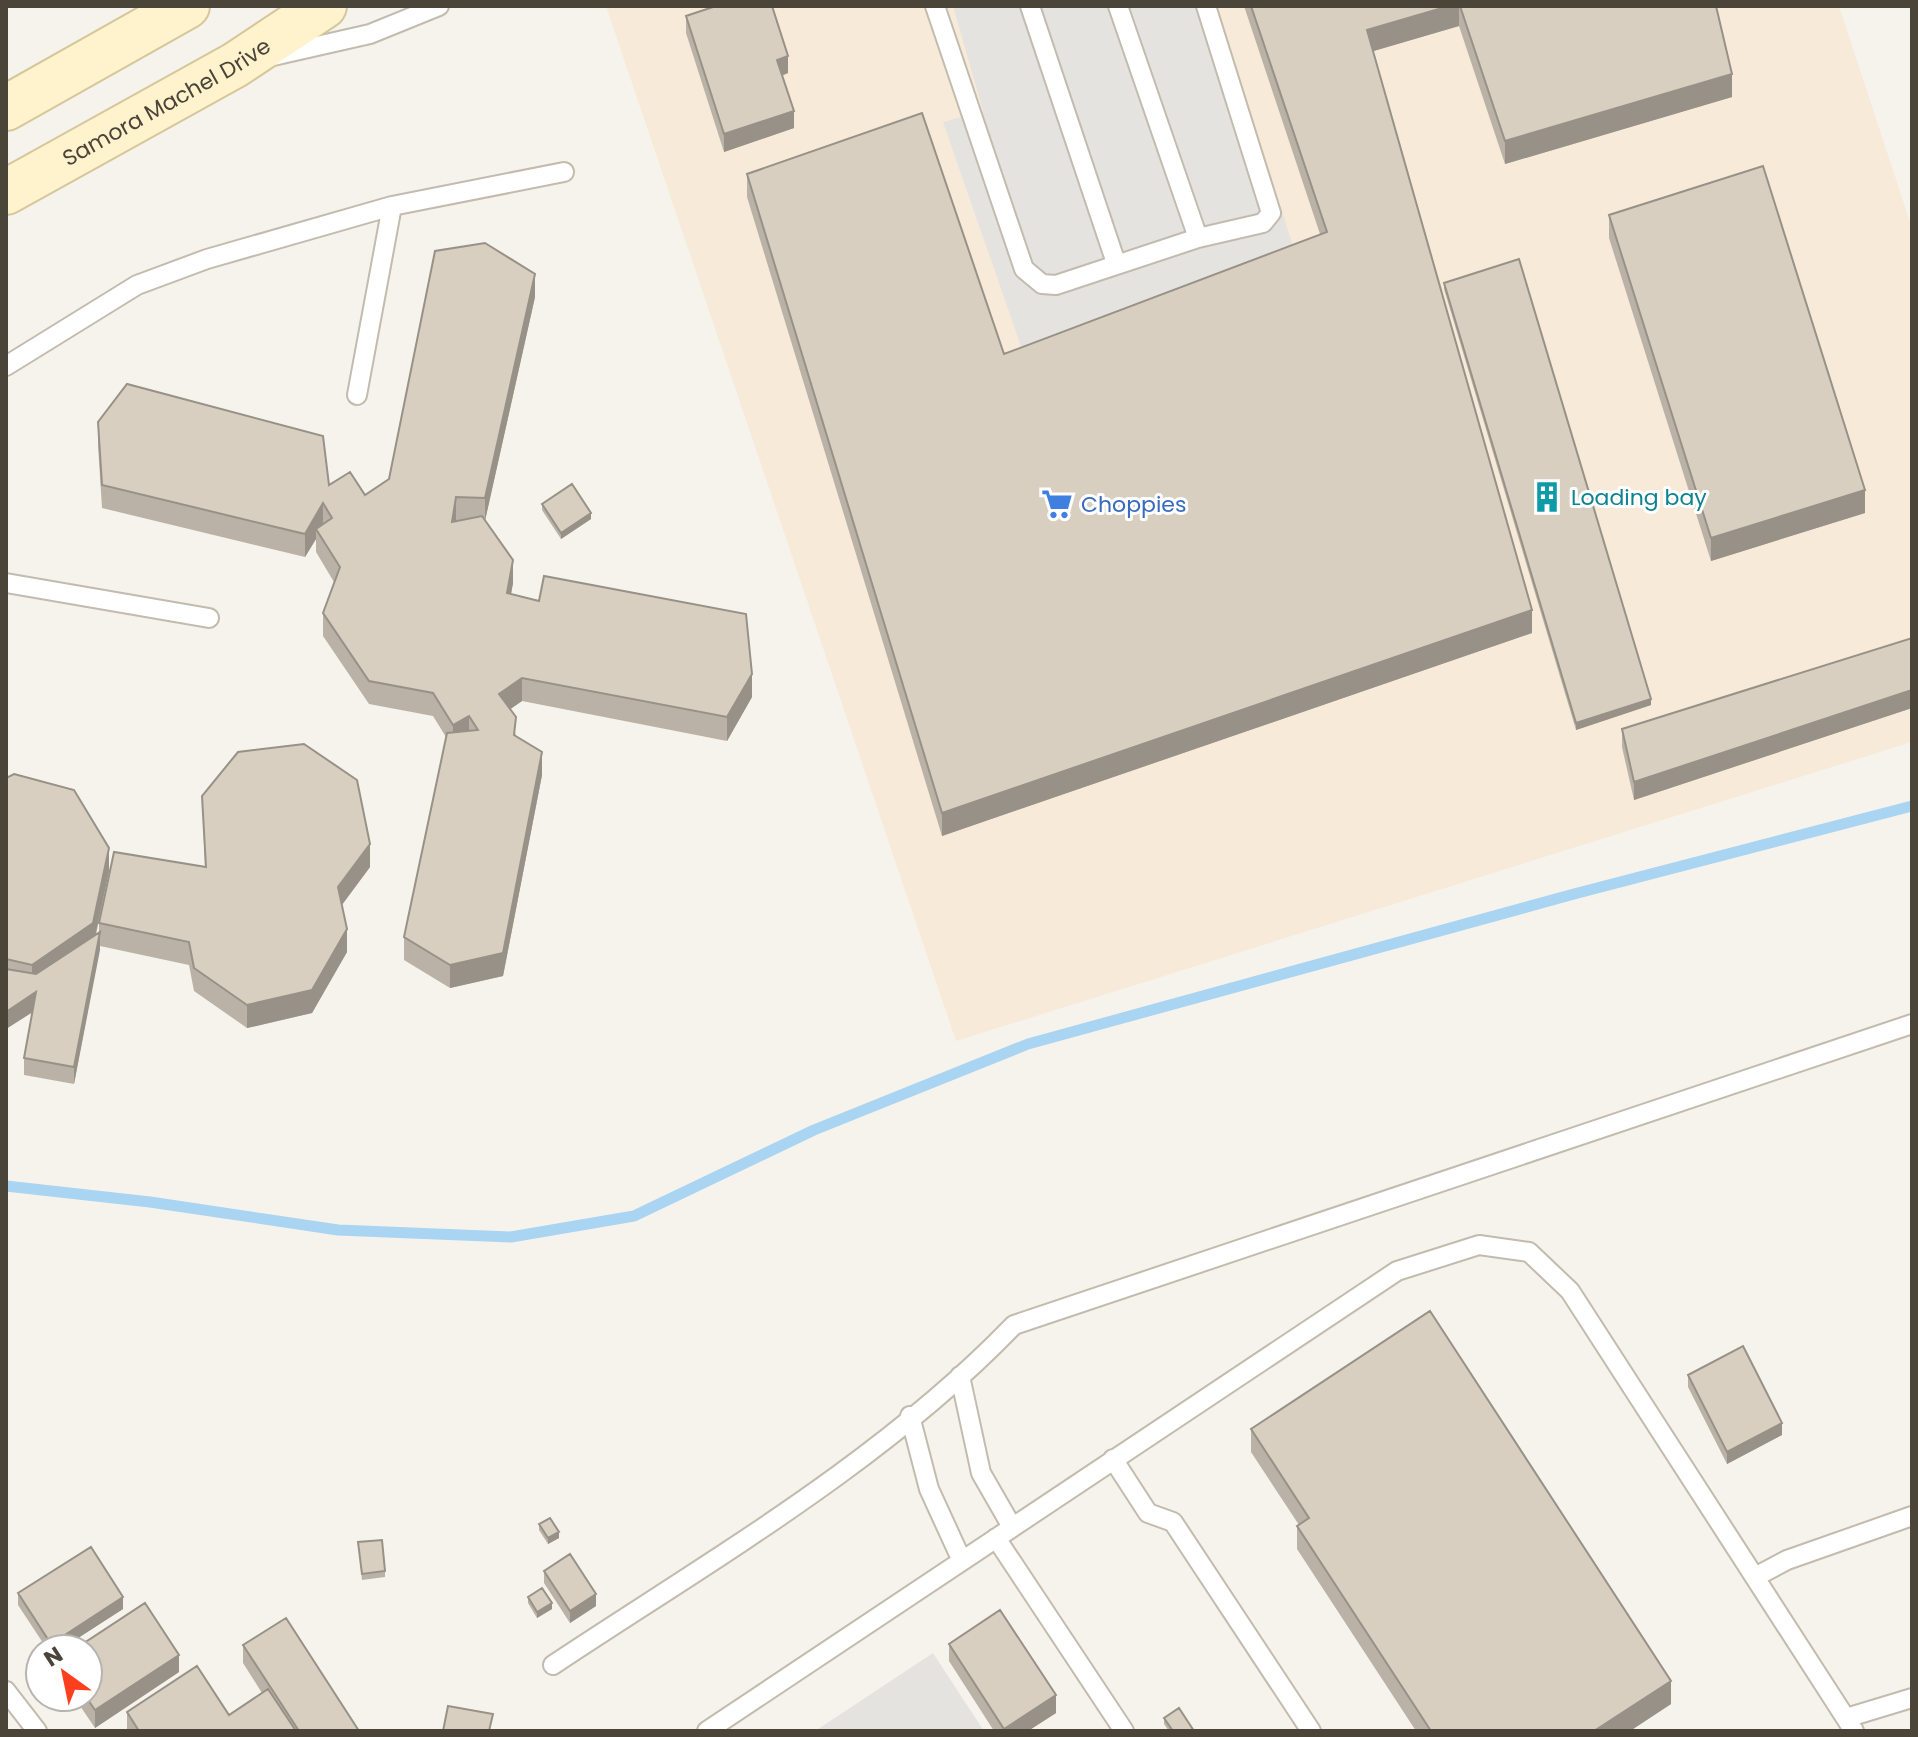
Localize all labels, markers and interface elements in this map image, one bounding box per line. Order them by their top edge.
street label: Samora Machel Drive [57,31,277,174]
building icon: Loading bay [1530,480,1564,514]
place label: Loading bay [1571,482,1707,513]
supermarket icon: Choppies [1040,487,1074,521]
place label: Choppies [1081,489,1186,520]
north arrow [24,1633,104,1713]
text: N [38,1639,69,1674]

